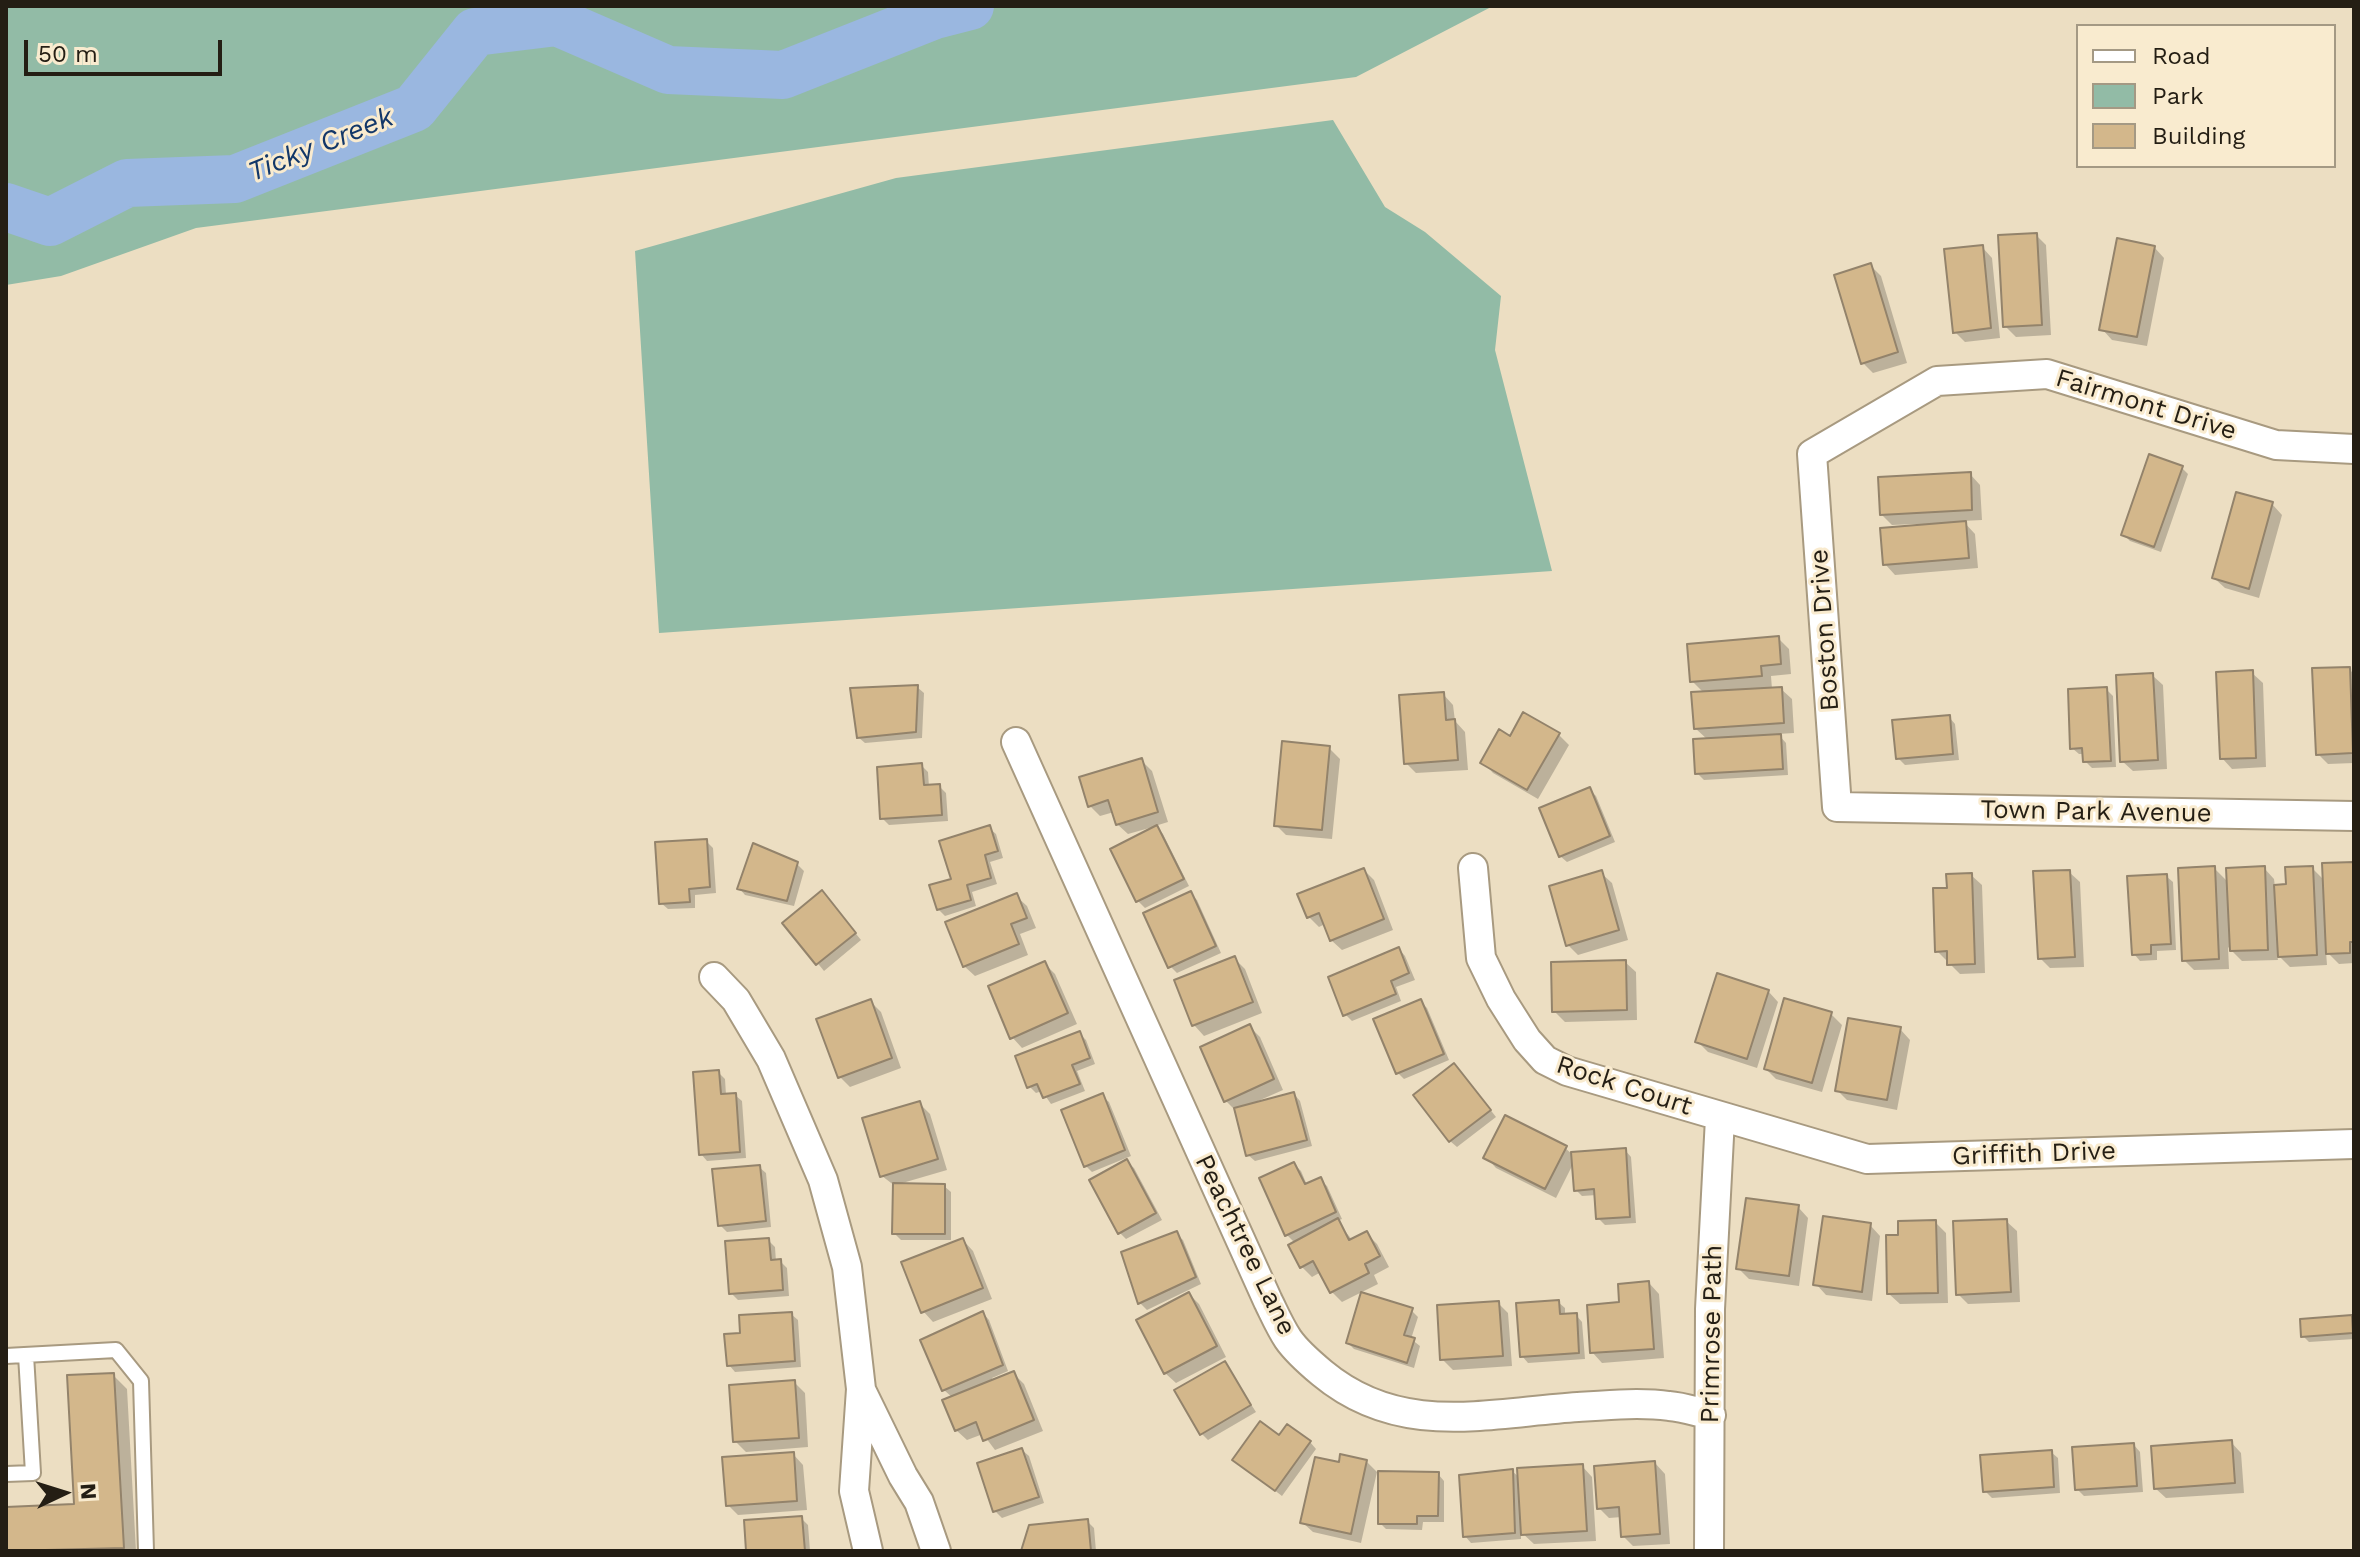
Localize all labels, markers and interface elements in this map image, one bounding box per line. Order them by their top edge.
scale bar [28,24,226,74]
legend [2076,24,2336,168]
text: 50 m [38,40,98,68]
text: Road [2152,42,2211,70]
text: Park [2152,82,2204,110]
water label: Ticky Creek [243,101,399,189]
text: Building [2152,122,2245,150]
street label: Fairmont Drive [2052,363,2240,447]
street label: Boston Drive [1804,548,1846,712]
street label: Town Park Avenue [1980,794,2212,830]
street label: Rock Court [1552,1049,1696,1123]
street label: Griffith Drive [1951,1136,2117,1172]
street label: Peachtree Lane [1188,1150,1302,1340]
street label: Primrose Path [1695,1244,1729,1424]
north arrow [24,1453,104,1533]
text: N [75,1482,101,1500]

